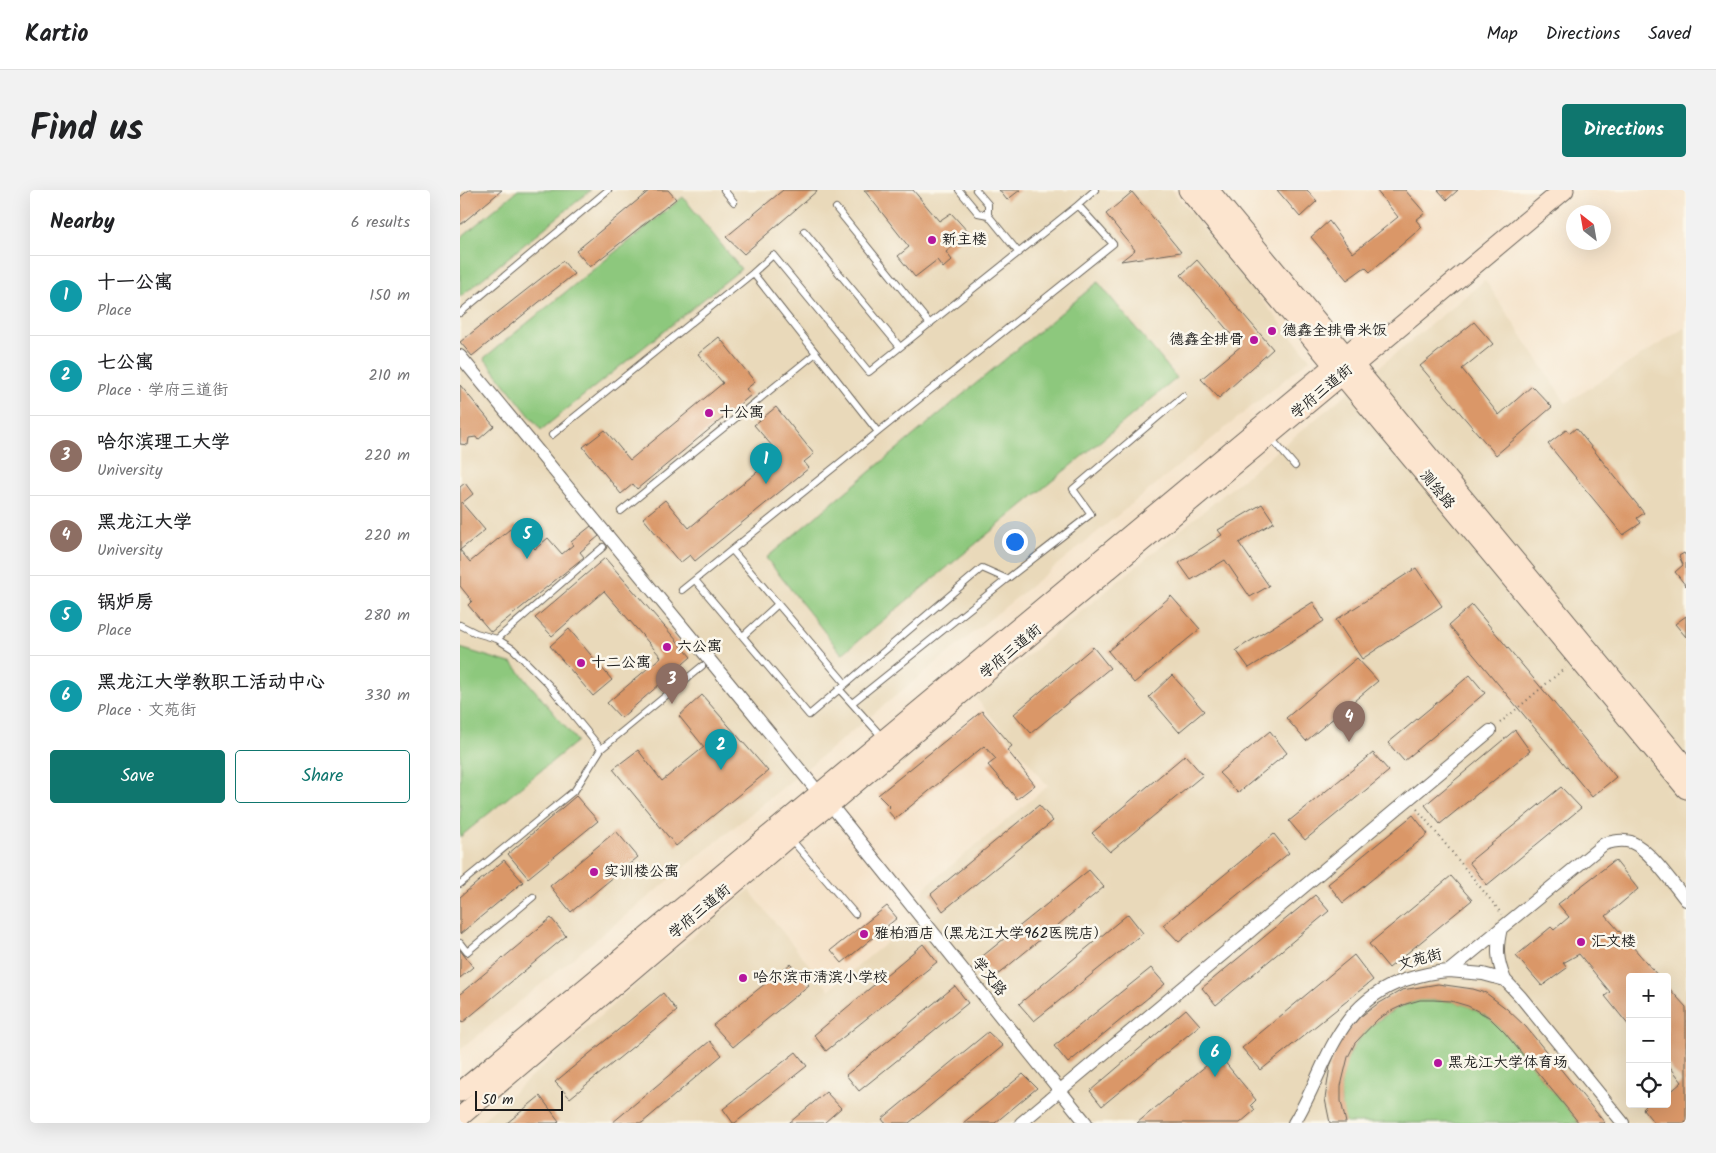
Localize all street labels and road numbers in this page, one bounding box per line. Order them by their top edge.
street label: 学府三道街 [1286,359,1358,425]
street label: 测绘路 [1413,465,1461,515]
street label: 学府三道街 [975,619,1047,685]
street label: 学府三道街 [664,879,736,945]
street label: 文苑街 [1395,943,1445,977]
street label: 学文路 [966,952,1012,1002]

